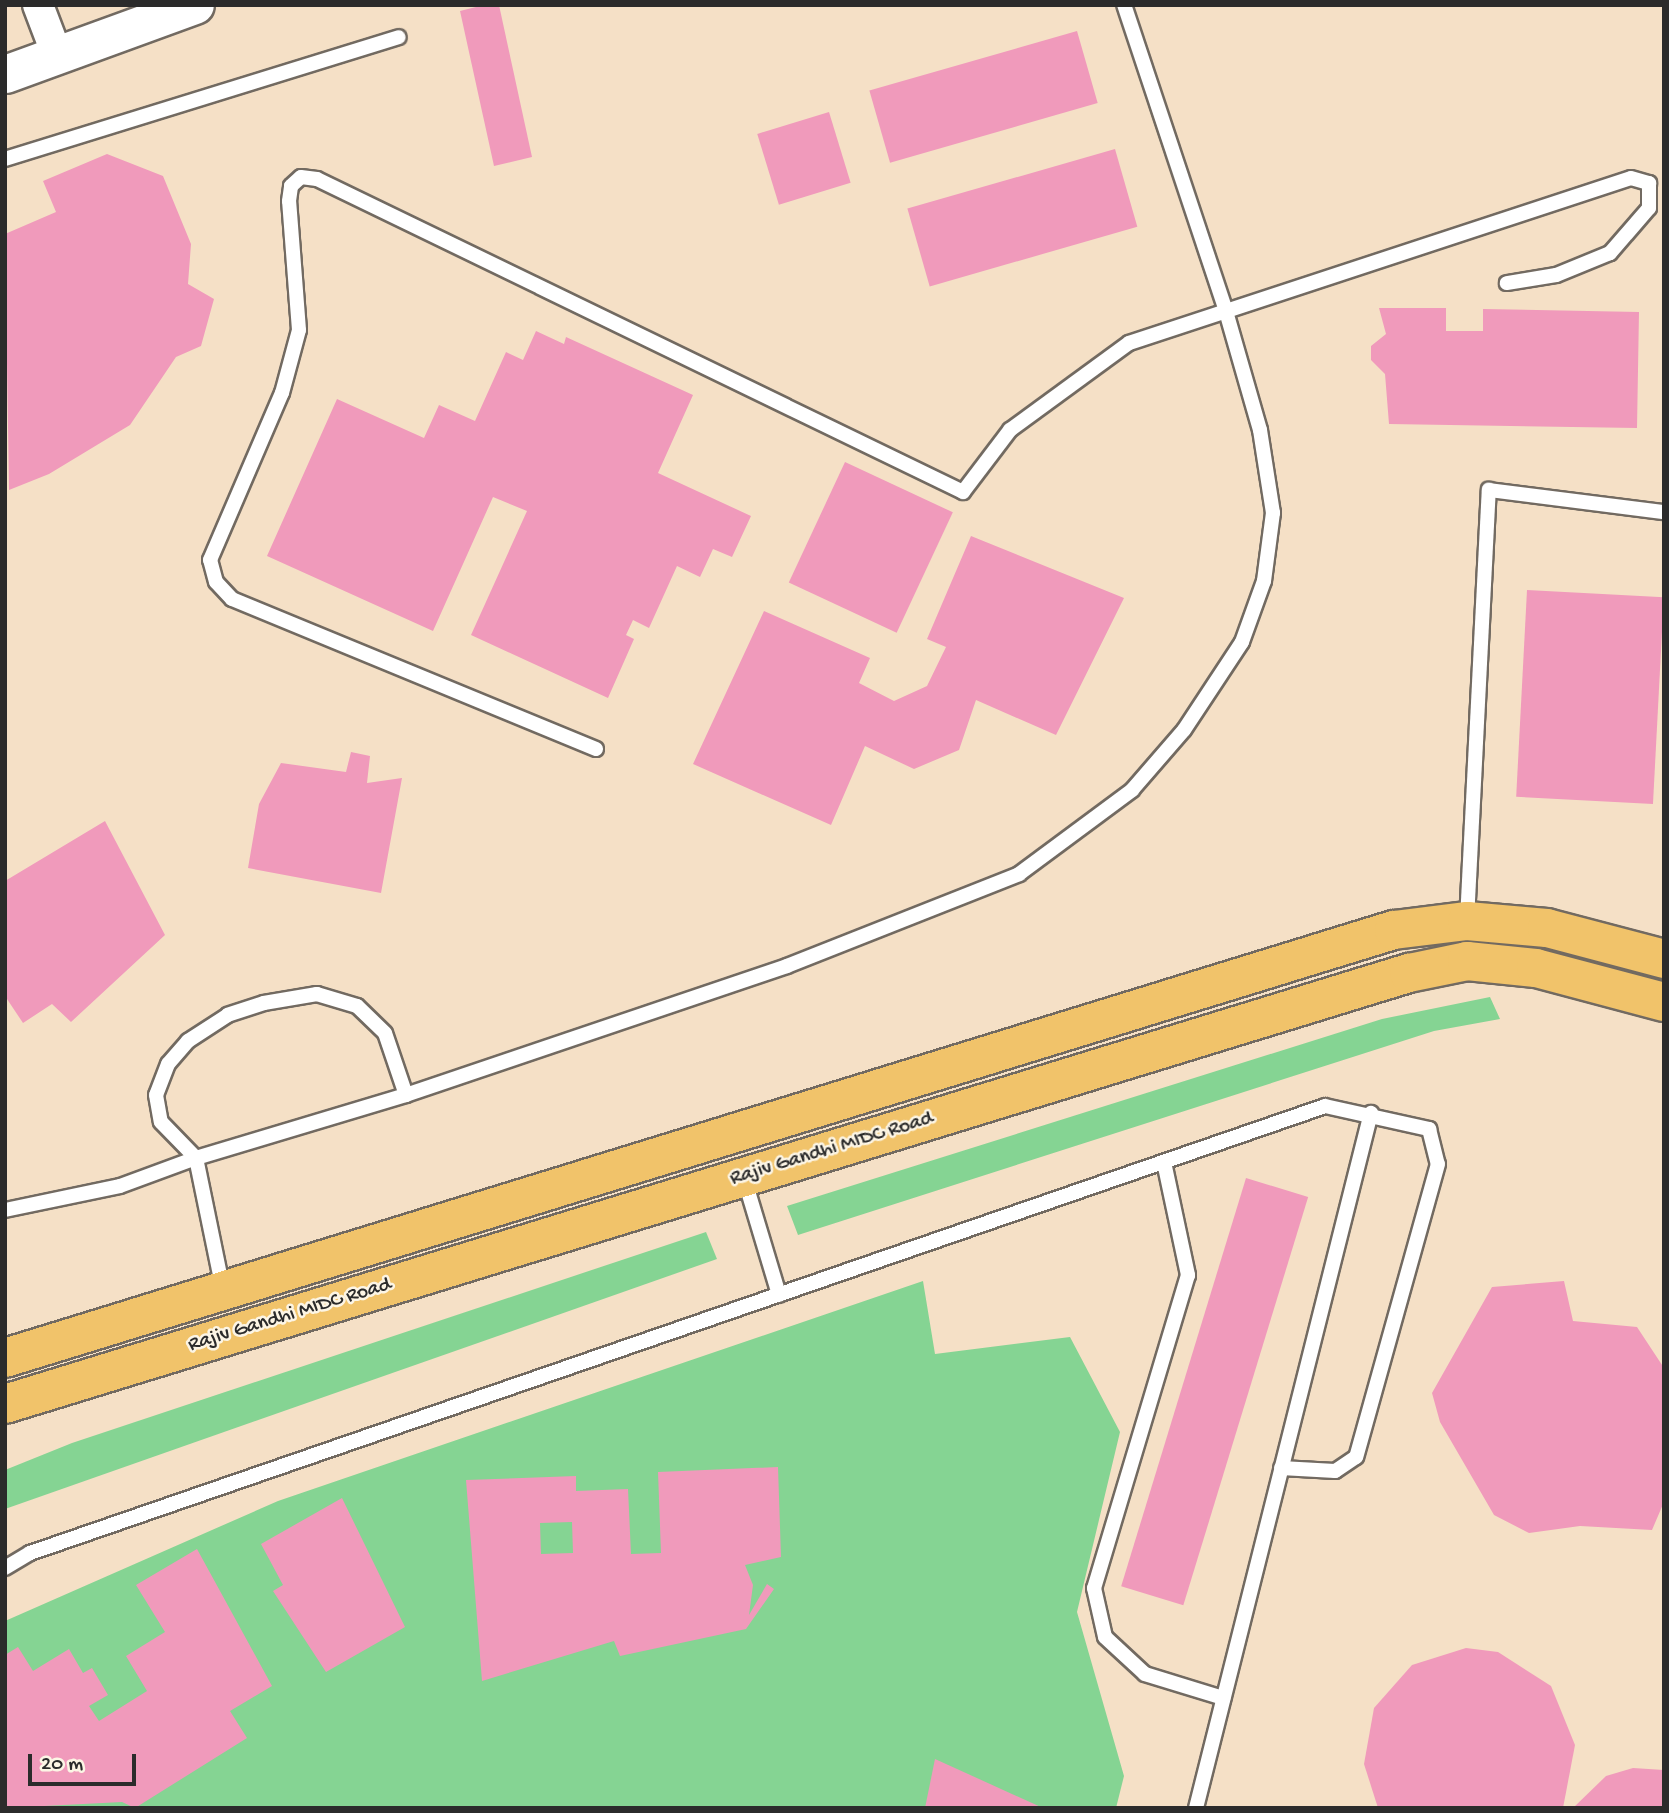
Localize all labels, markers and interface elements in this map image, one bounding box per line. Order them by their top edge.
street label: Rajiv Gandhi MIDC Road [727,1107,937,1193]
street label: Rajiv Gandhi MIDC Road [185,1273,395,1359]
scale bar [32,1740,140,1784]
text: 20 m [41,1753,83,1778]

